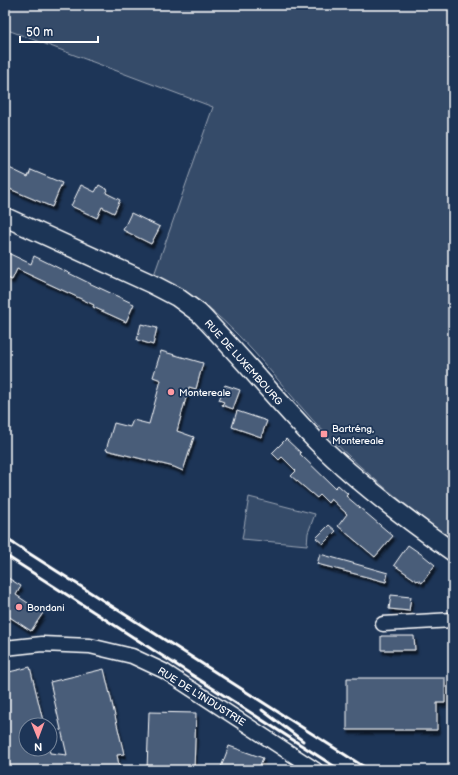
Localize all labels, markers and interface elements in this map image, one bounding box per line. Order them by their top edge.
scale bar [20,18,98,44]
text: 50 m [26,25,53,40]
street label: RUE DE LUXEMBOURG [202,318,285,408]
marker: Montereale [166,387,176,397]
place label: Montereale [179,387,231,399]
place label: Bartréng, Montereale [332,423,384,447]
marker: Bartréng, Montereale [319,429,329,439]
marker: Bondani [14,602,24,612]
place label: Bondani [27,602,65,614]
street label: RUE DE L'INDUSTRIE [155,665,248,729]
north arrow [18,717,58,757]
text: N [34,740,42,753]

